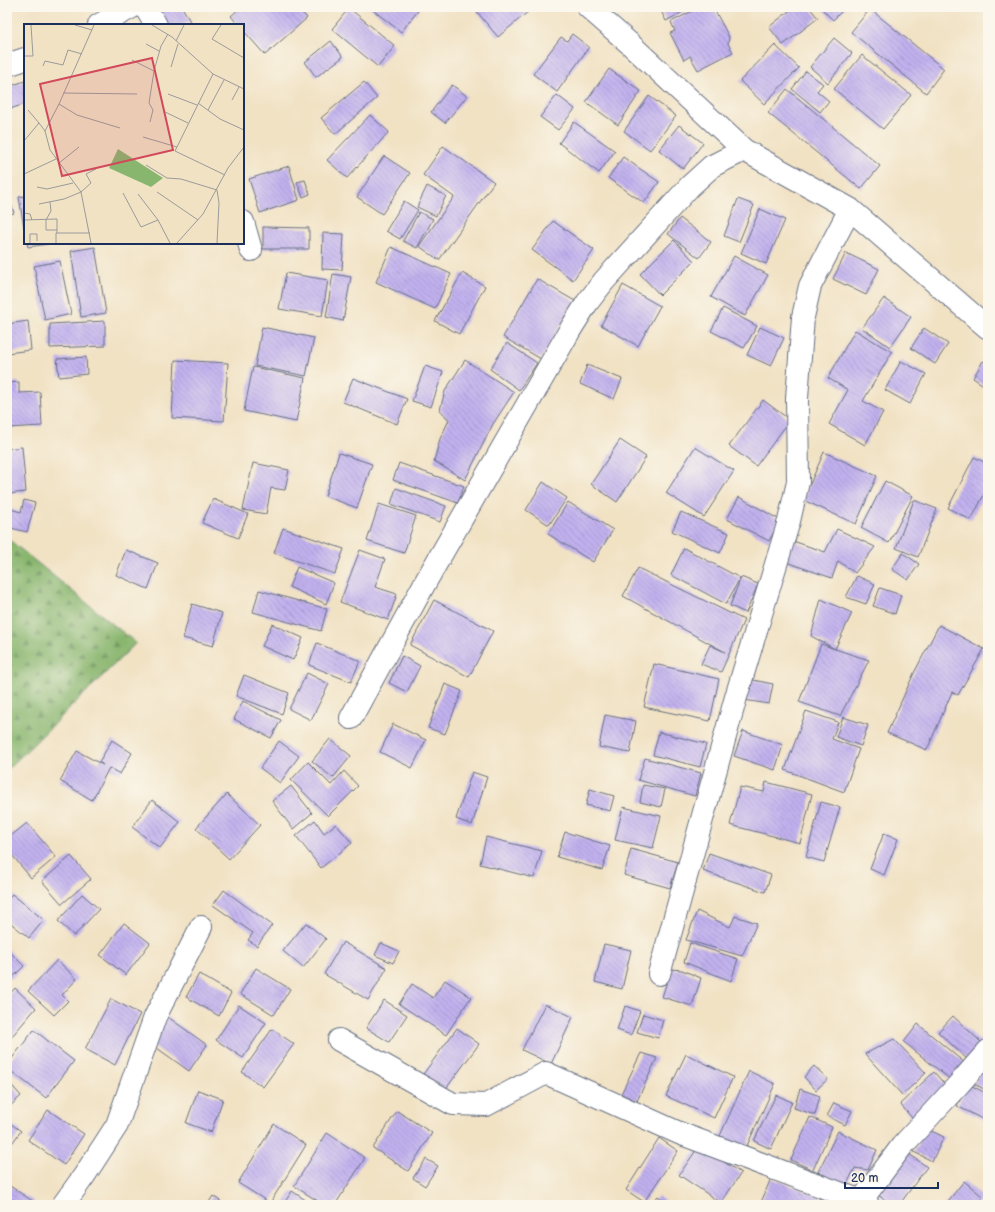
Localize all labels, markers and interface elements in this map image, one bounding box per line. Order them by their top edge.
inset map [24,24,244,244]
scale bar [845,1164,938,1190]
text: 20 m [851,1171,878,1186]

